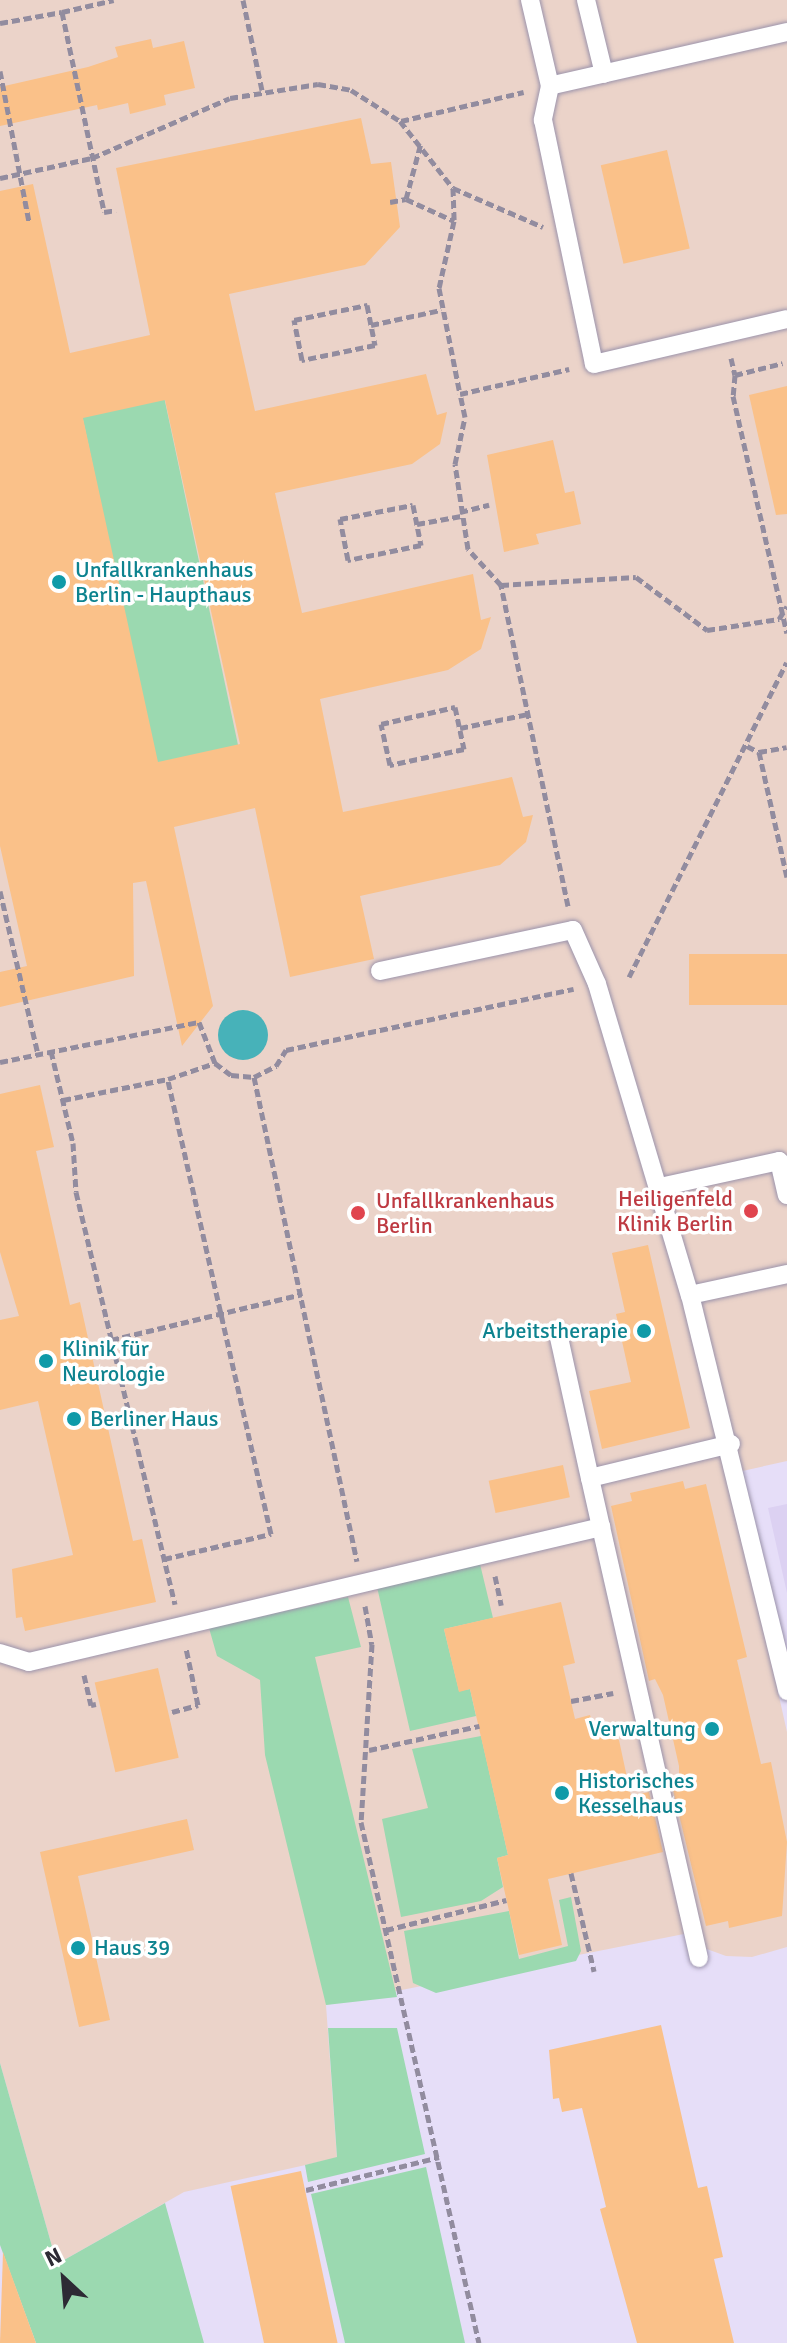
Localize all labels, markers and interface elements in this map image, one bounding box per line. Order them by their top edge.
place label: Unfallkrankenhaus Berlin - Haupthaus [75,556,253,608]
marker: Unfallkrankenhaus Berlin - Haupthaus [50,573,68,591]
place label: Heiligenfeld Klinik Berlin [617,1185,733,1236]
place label: Unfallkrankenhaus Berlin [376,1187,554,1238]
marker: Heiligenfeld Klinik Berlin [740,1200,762,1222]
marker: Unfallkrankenhaus Berlin [347,1202,369,1224]
place label: Arbeitstherapie [482,1318,628,1344]
marker: Arbeitstherapie [635,1322,653,1340]
place label: Klinik für Neurologie [62,1335,165,1386]
marker: Klinik für Neurologie [37,1352,55,1370]
place label: Berliner Haus [90,1406,218,1432]
marker: Berliner Haus [65,1410,83,1428]
place label: Verwaltung [589,1716,696,1742]
marker: Verwaltung [703,1720,721,1738]
place label: Historisches Kesselhaus [578,1767,694,1818]
marker: Historisches Kesselhaus [553,1784,571,1802]
place label: Haus 39 [94,1935,170,1961]
marker: Haus 39 [69,1939,87,1957]
north arrow [24,2239,104,2319]
text: N [40,2241,66,2272]

